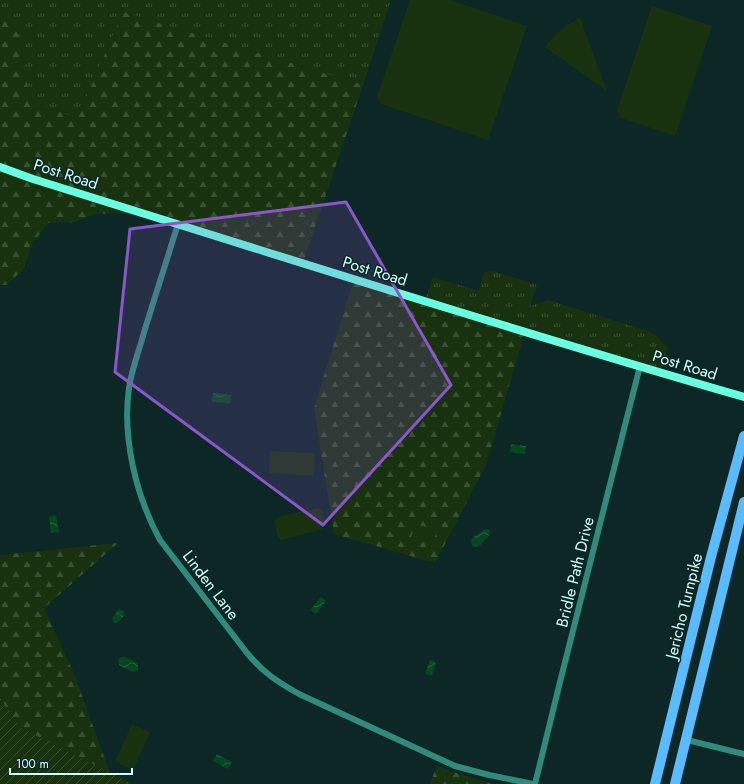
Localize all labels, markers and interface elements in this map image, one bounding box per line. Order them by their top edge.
street label: Post Road [31,153,101,195]
street label: Post Road [340,250,410,292]
street label: Post Road [650,344,720,386]
street label: Bridle Path Drive [550,514,600,630]
street label: Linden Lane [177,545,245,625]
street label: Jericho Turnpike [659,551,708,663]
scale bar [10,750,132,776]
text: 100 m [16,755,49,773]

